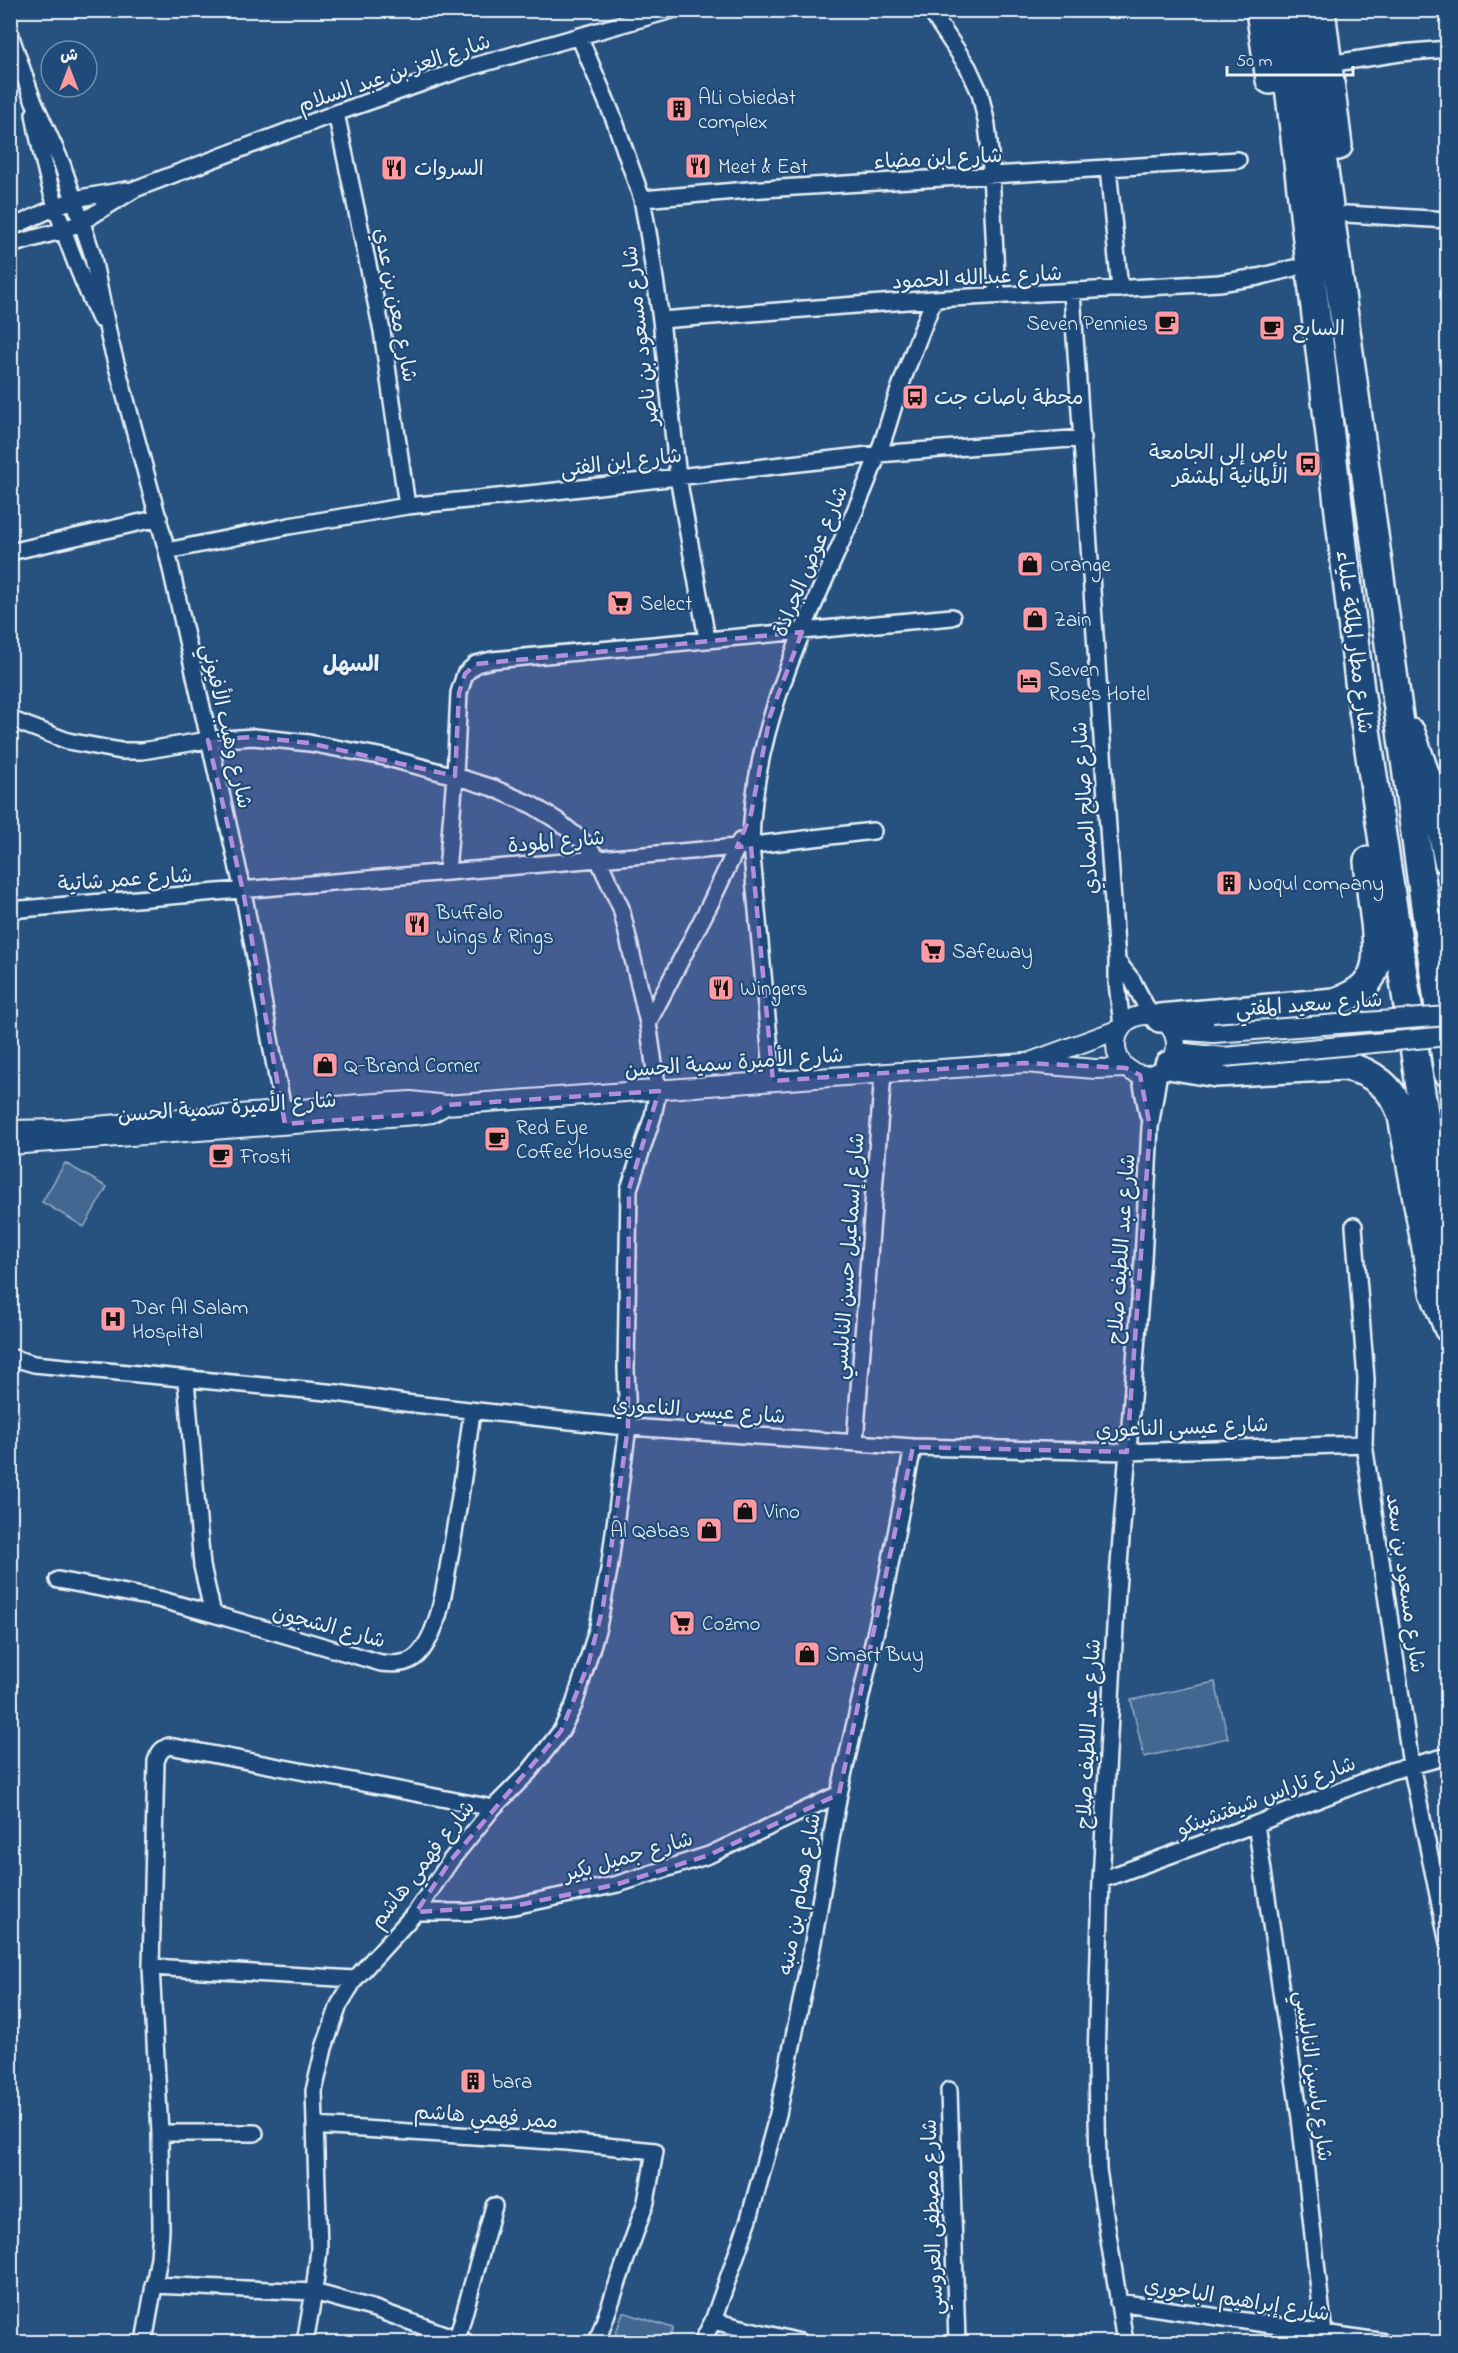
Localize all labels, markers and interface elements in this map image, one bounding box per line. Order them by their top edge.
street label: شارع العز بن عبد السلام [294,28,495,122]
north arrow [39,39,99,99]
scale bar [1227,39,1353,77]
text: ش [60,44,78,68]
text: 50 m [1236,49,1273,75]
place label: ALi Obiedat complex [698,84,796,138]
building icon: ALi Obiedat complex [664,94,694,124]
street label: شارع ابن مضاء [873,142,1003,178]
restaurant icon: Meet & Eat [683,151,713,181]
restaurant icon: السروات [379,153,409,183]
place label: Meet & Eat [718,153,808,183]
place label: السروات [414,155,484,185]
street label: شارع معن بن عدي [364,226,424,385]
street label: شارع مسعود بن ناصر [616,244,668,430]
street label: شارع عبدالله الحمود [891,260,1063,298]
cafe icon: Seven Pennies [1152,308,1182,338]
place label: Seven Pennies [1026,310,1148,340]
cafe icon: السابع [1257,313,1287,343]
place label: السابع [1292,315,1345,345]
bus stop icon: محطة باصات جت [900,382,930,412]
place label: محطة باصات جت [934,384,1084,414]
place label: باص إلى الجامعة الألمانية المشقر [1149,439,1288,493]
street label: شارع ابن الفتى [559,442,684,486]
bus stop icon: باص إلى الجامعة الألمانية المشقر [1293,449,1323,479]
street label: شارع عوض الجراذة [767,482,857,642]
shop icon: Orange [1015,549,1045,579]
street label: شارع مطار الملكة علياء [1327,549,1379,736]
place label: Orange [1050,551,1111,583]
supermarket icon: Select [605,588,635,618]
place label: Select [640,590,692,620]
shop icon: Zain [1020,604,1050,634]
place label: Zain [1054,606,1091,636]
street label: شارع وهيب الأفيوني [190,641,260,812]
district label: السهل [323,650,379,682]
place label: Seven Roses Hotel [1048,656,1150,710]
hotel icon: Seven Roses Hotel [1014,666,1044,696]
street label: شارع صالح الصمادي [1066,721,1108,895]
street label: شارع المودة [506,824,606,862]
street label: شارع عمر شاتية [57,861,193,901]
building icon: Noqul company [1214,868,1244,898]
place label: Noqul company [1248,870,1384,902]
place label: Buffalo Wings & Rings [435,899,554,955]
restaurant icon: Buffalo Wings & Rings [402,909,432,939]
supermarket icon: Safeway [918,936,948,966]
place label: Safeway [952,938,1033,970]
restaurant icon: Wingers [706,973,736,1003]
place label: Wingers [740,975,808,1007]
street label: شارع سعيد المفتي [1235,986,1384,1028]
street label: شارع الأميرة سمية الحسن [623,1040,845,1087]
shop icon: Q-Brand Corner [310,1050,340,1080]
place label: Q-Brand Corner [344,1052,480,1082]
street label: شارع الأميرة سمية الحسن [116,1085,338,1132]
place label: Red Eye Coffee House [516,1114,633,1168]
cafe icon: Red Eye Coffee House [482,1124,512,1154]
street label: شارع إسماعيل حسن النابلسي [826,1132,876,1381]
cafe icon: Frosti [206,1141,236,1171]
place label: Frosti [239,1143,291,1173]
street label: شارع عبد اللطيف صلاح [1101,1153,1145,1345]
place label: Dar Al Salam Hospital [131,1294,248,1348]
hospital icon: Dar Al Salam Hospital [98,1304,128,1334]
street label: شارع عيسى الناعوري [611,1391,786,1433]
street label: شارع عيسى الناعوري [1095,1411,1269,1447]
street label: شارع مسعود بن سعد [1377,1492,1431,1675]
shop icon: Vino [730,1496,760,1526]
place label: Vino [763,1498,800,1528]
shop icon: Al Qabas [694,1515,724,1545]
place label: Al Qabas [610,1517,690,1547]
street label: شارع الشجون [269,1598,388,1657]
supermarket icon: Cozmo [667,1608,697,1638]
place label: Cozmo [702,1610,761,1640]
street label: شارع عبد اللطيف صلاح [1070,1638,1110,1830]
shop icon: Smart Buy [792,1639,822,1669]
place label: Smart Buy [826,1641,924,1673]
street label: شارع تاراس شيفتشينكو [1172,1750,1361,1846]
street label: شارع فهمي هاشم [364,1795,485,1937]
street label: شارع همام بن منبه [772,1811,830,1978]
street label: شارع جميل بكير [558,1825,697,1891]
street label: شارع ياسين النابلسي [1283,1989,1339,2164]
building icon: bara [458,2066,488,2096]
place label: bara [492,2068,532,2098]
street label: ممر فهمي هاشم [413,2098,559,2140]
street label: شارع مصطفى العروسي [916,2118,954,2315]
street label: شارع إبراهيم الباجوري [1142,2271,1332,2330]

